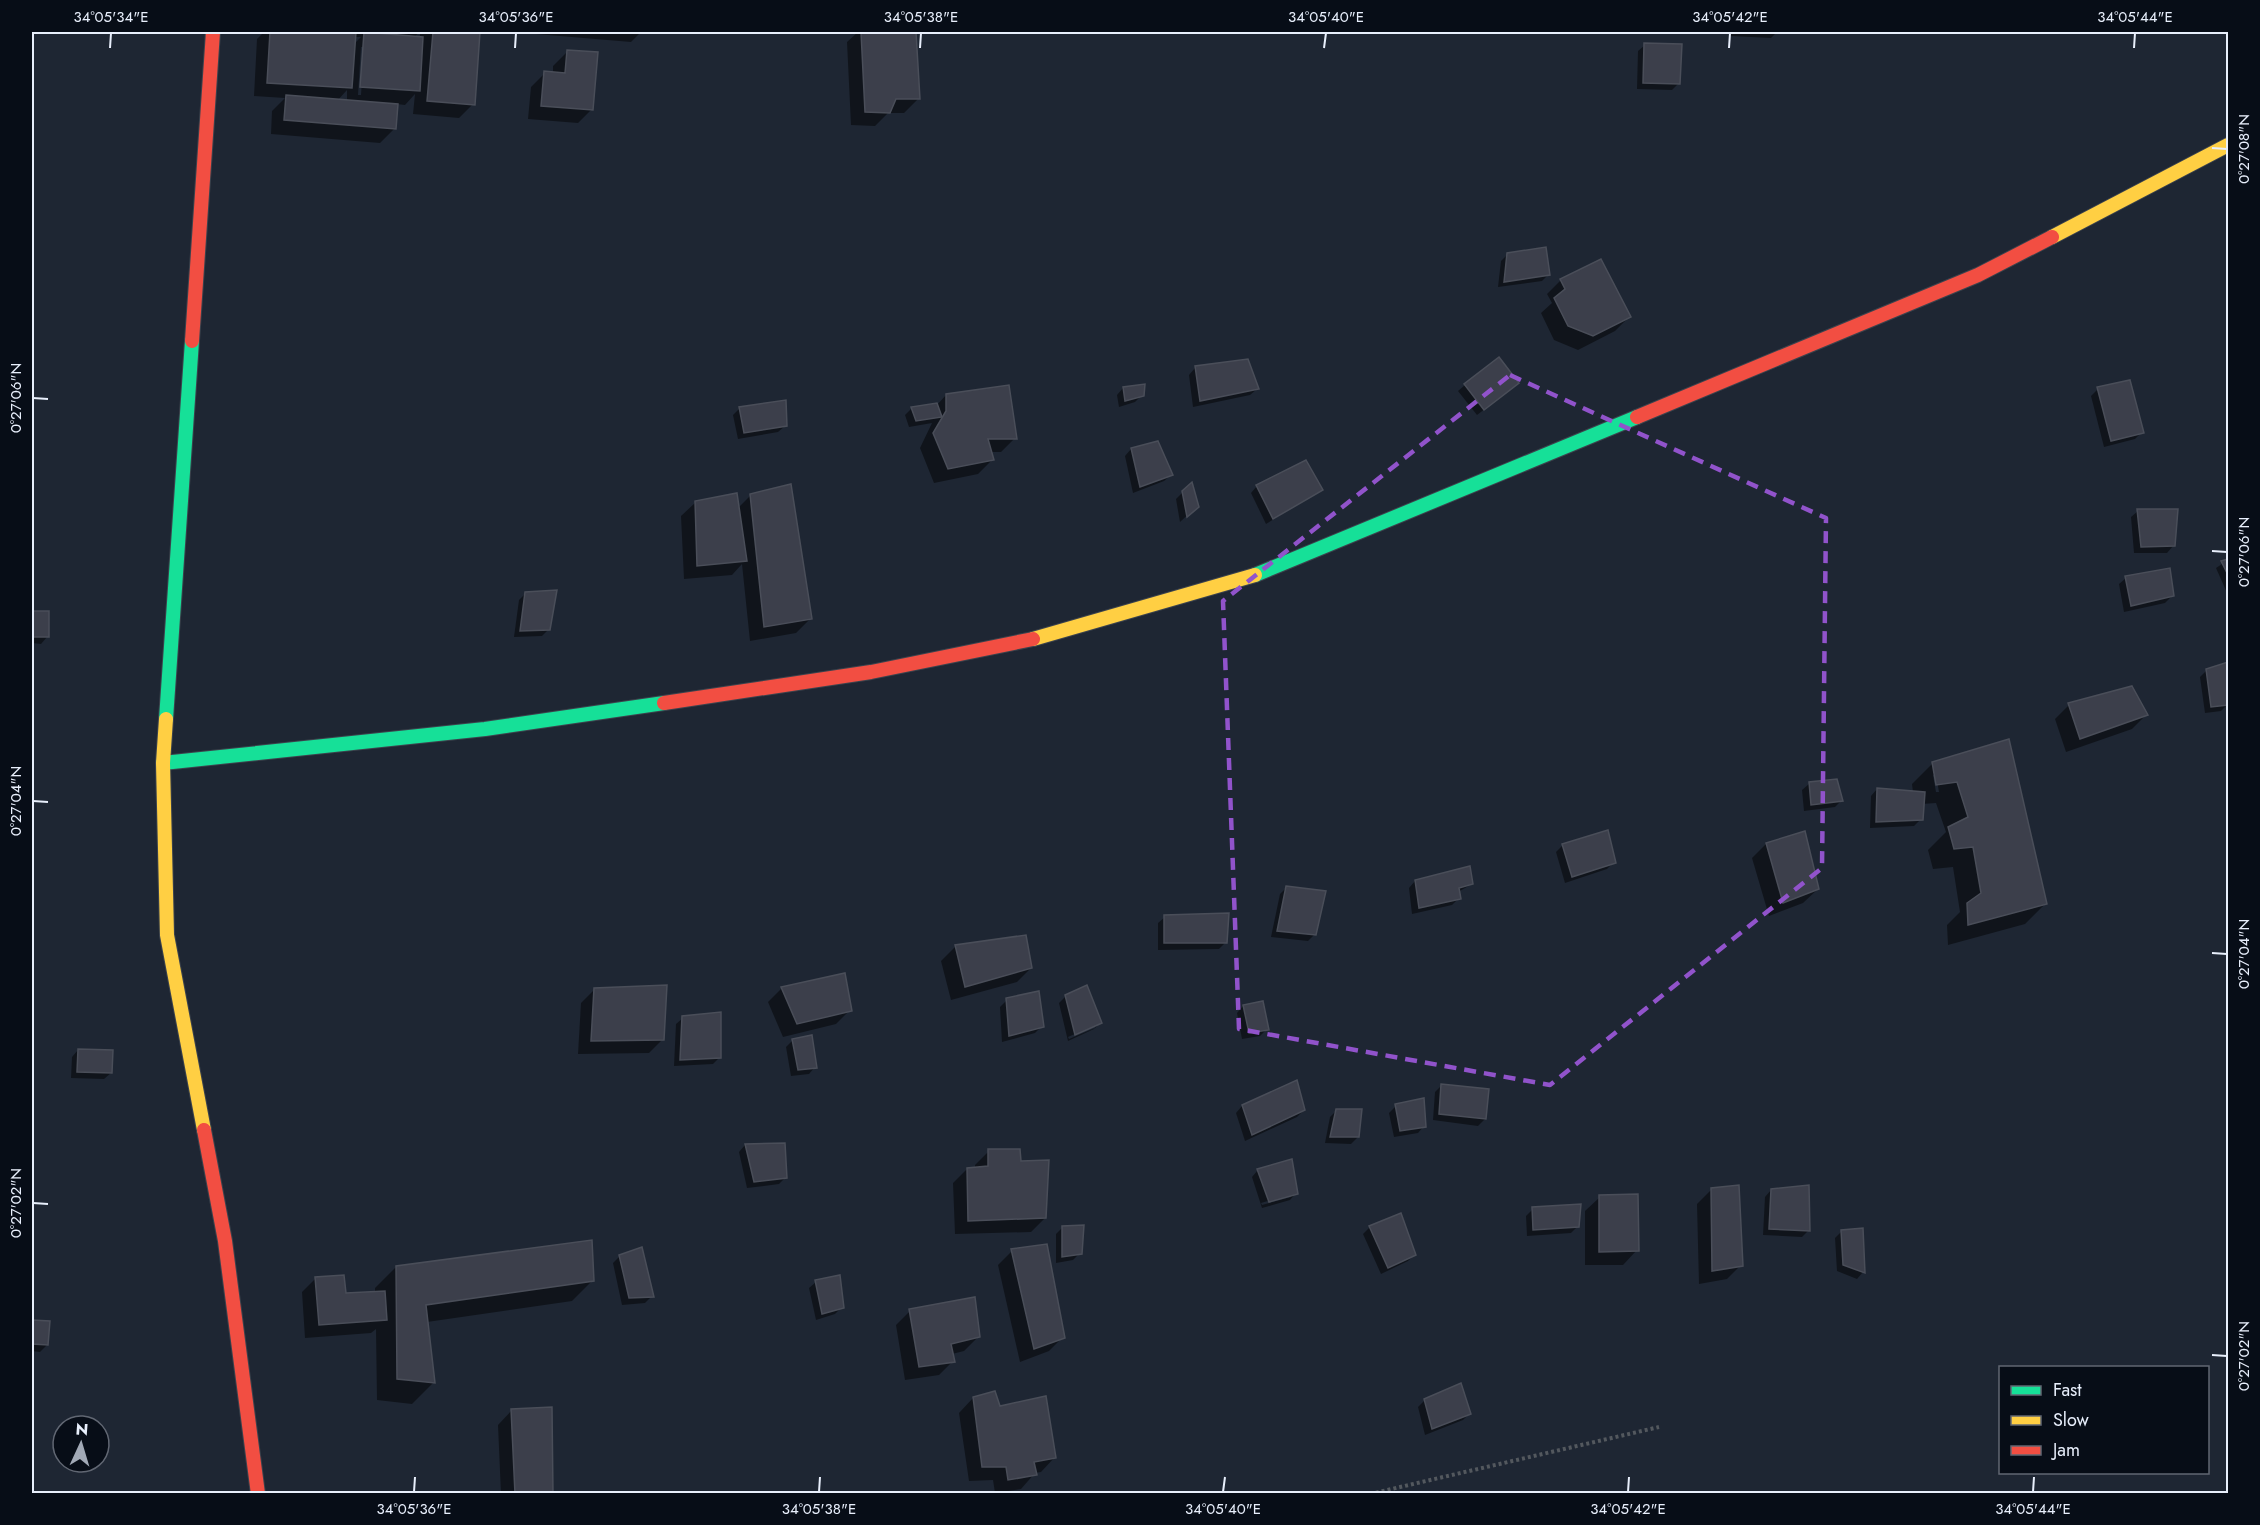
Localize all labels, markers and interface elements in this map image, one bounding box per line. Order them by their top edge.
text: 34°05'34"E [73,6,149,28]
text: 34°05'36"E [479,6,553,28]
text: 34°05'38"E [884,6,958,28]
text: 34°05'40"E [1288,6,1364,28]
text: 34°05'42"E [1692,6,1768,28]
text: 34°05'44"E [2097,6,2173,28]
text: 0°27'08"N [2233,114,2255,184]
text: 0°27'06"N [5,363,27,433]
text: 0°27'06"N [2233,517,2255,587]
text: 0°27'04"N [5,766,27,836]
text: 0°27'04"N [2233,919,2255,989]
text: 0°27'02"N [5,1168,27,1238]
text: 0°27'02"N [2233,1321,2255,1391]
legend [1999,1366,2209,1474]
text: Fast [2053,1377,2082,1403]
text: Slow [2053,1407,2090,1433]
north arrow [51,1414,111,1474]
text: N [75,1418,89,1441]
text: Jam [2051,1437,2080,1463]
text: 34°05'36"E [377,1498,451,1520]
text: 34°05'38"E [782,1498,856,1520]
text: 34°05'40"E [1185,1498,1261,1520]
text: 34°05'42"E [1590,1498,1666,1520]
text: 34°05'44"E [1995,1498,2071,1520]

